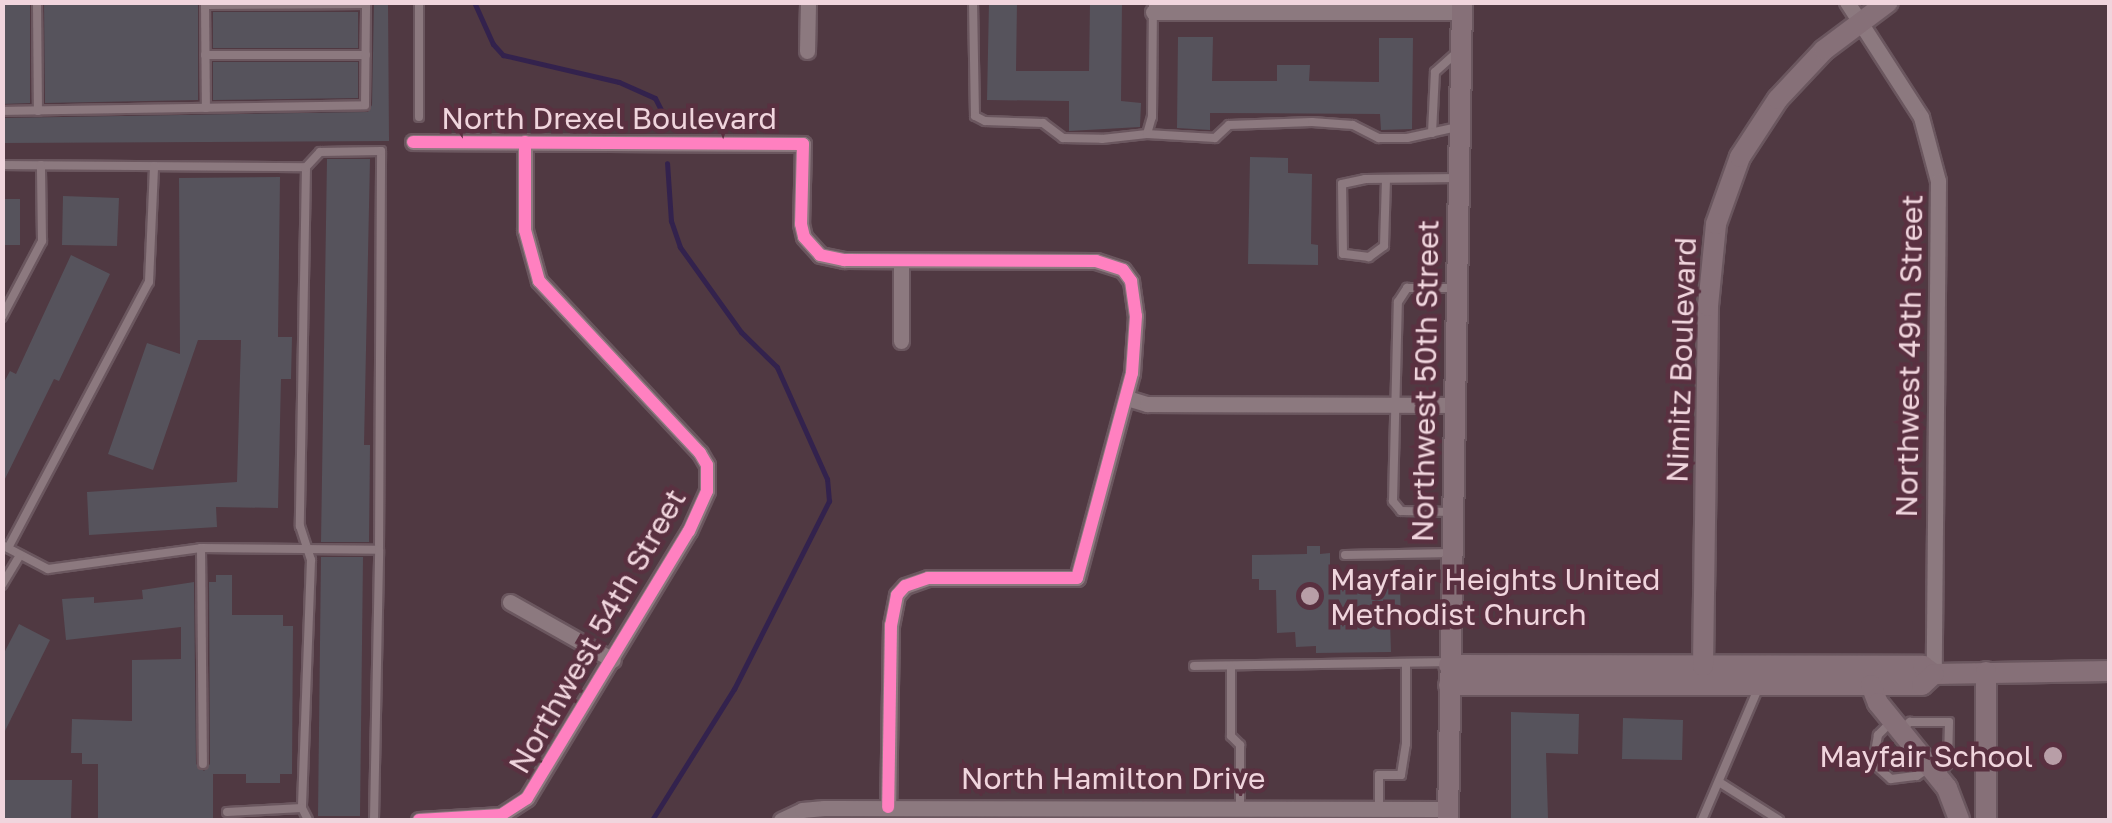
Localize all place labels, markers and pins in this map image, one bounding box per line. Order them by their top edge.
place label: Mayfair Heights United Methodist Church [1330,561,1661,632]
marker: Mayfair Heights United Methodist Church [1299,585,1321,607]
place label: Mayfair School [1819,738,2033,774]
marker: Mayfair School [2042,745,2064,767]

